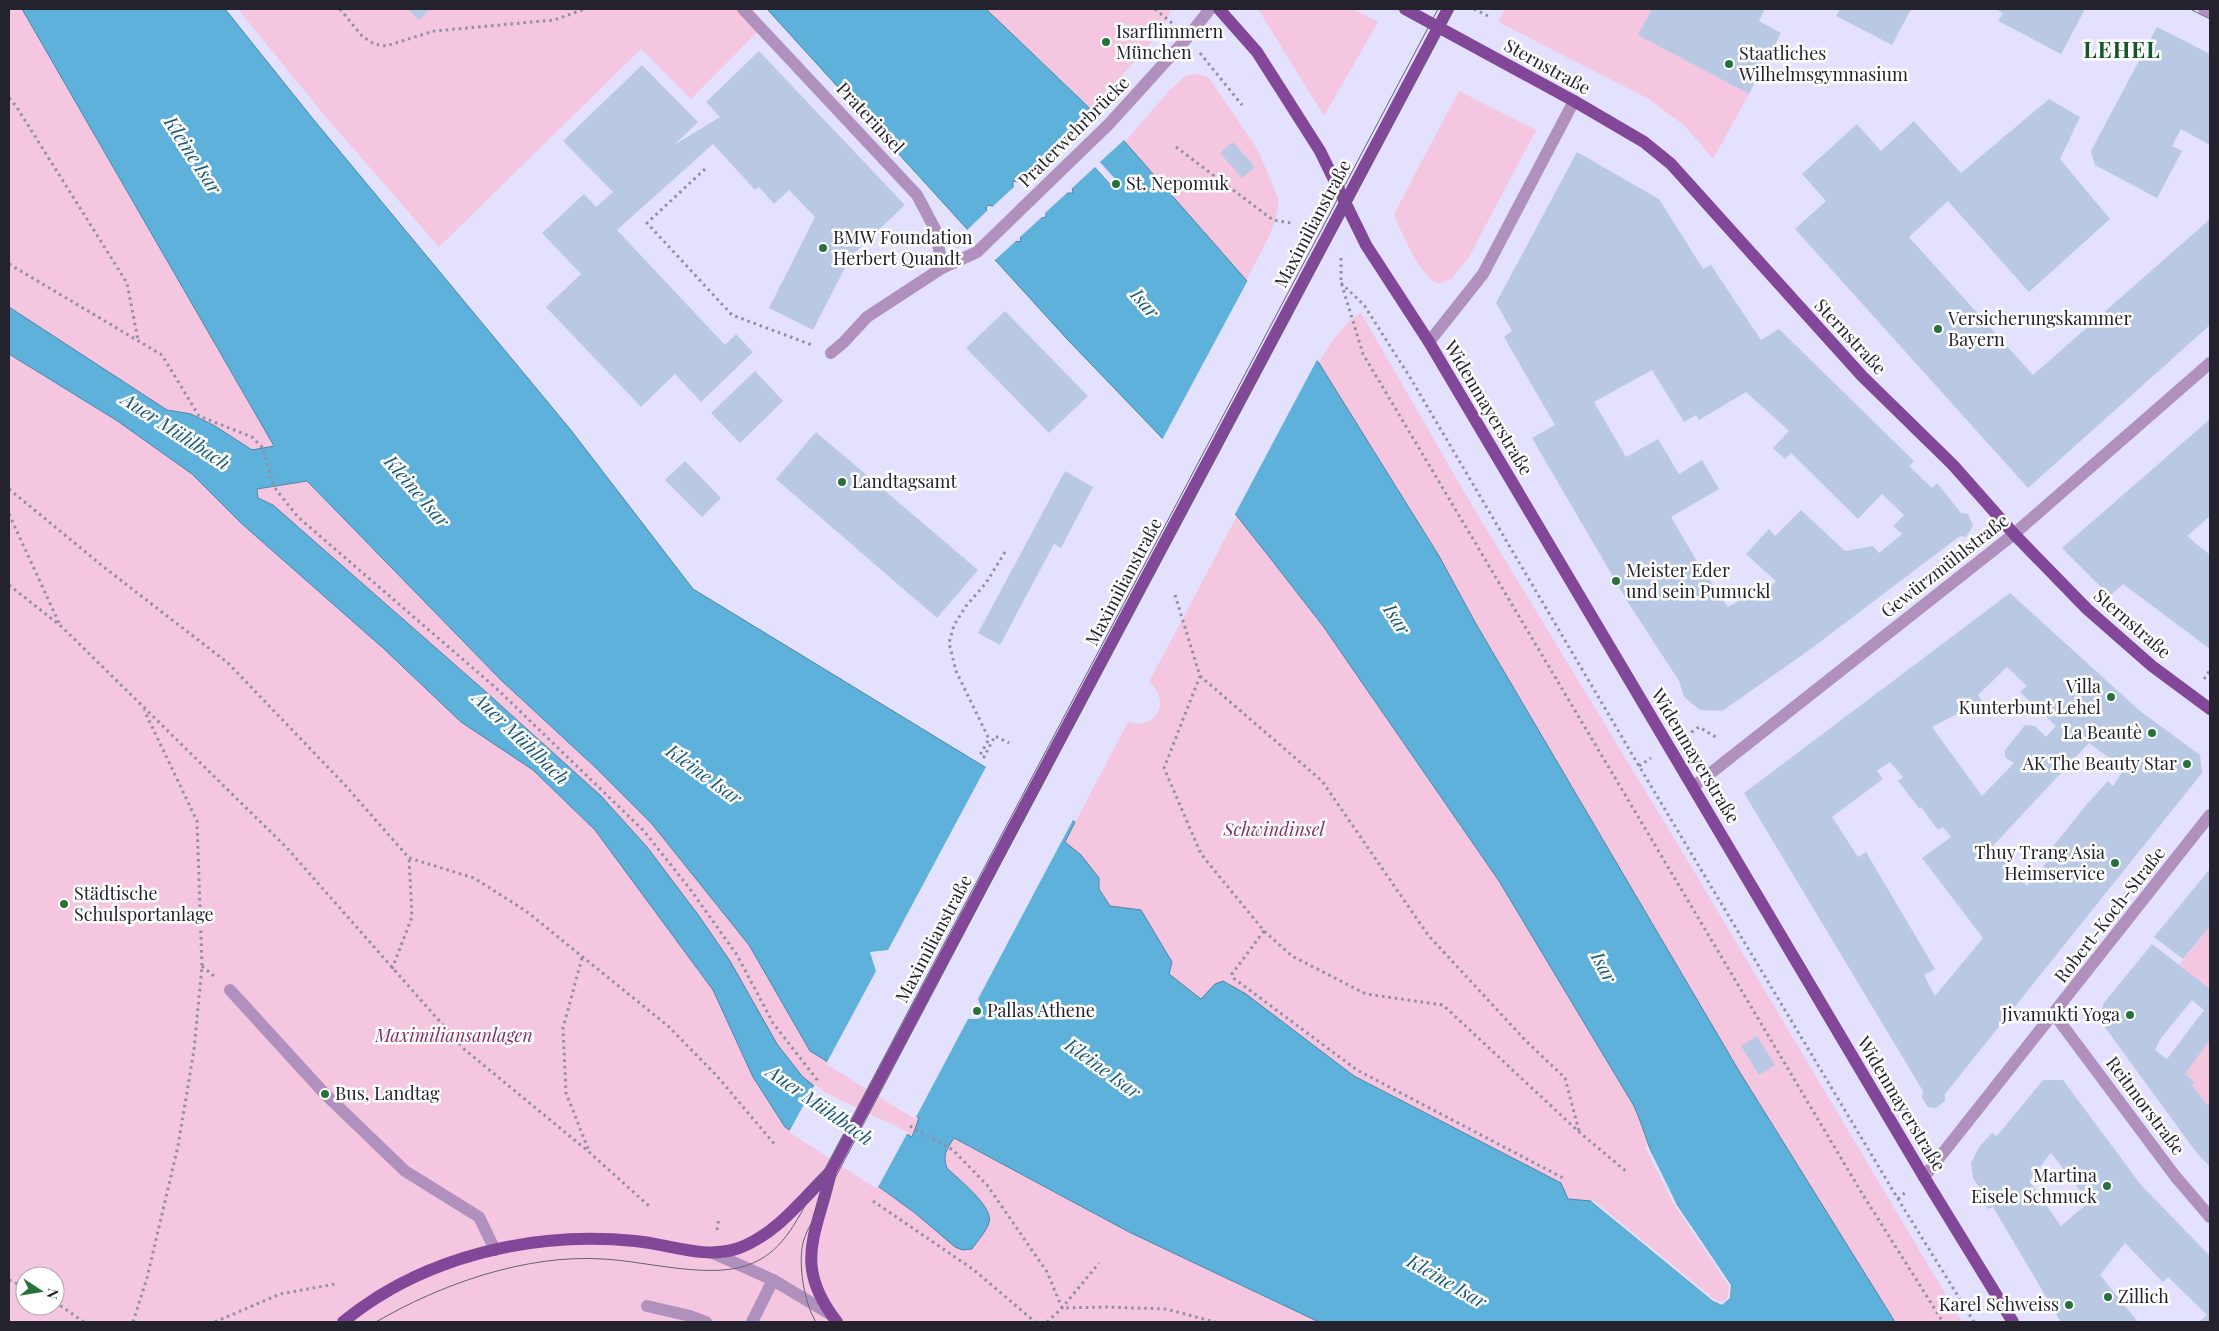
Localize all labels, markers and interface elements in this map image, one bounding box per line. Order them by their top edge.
place label: Isarflimmern München [1116,19,1223,64]
street label: Sternstraße [1500,33,1595,100]
district label: LEHEL [2083,34,2161,64]
marker: Isarflimmern München [1100,36,1112,48]
place label: Staatliches Wilhelmsgymnasium [1738,41,1908,86]
marker: Staatliches Wilhelmsgymnasium [1723,58,1735,70]
street label: Praterwehrbrücke [1013,71,1134,192]
street label: Praterinsel [831,76,910,158]
water label: Kleine Isar [159,110,229,199]
street label: Maximilianstraße [1268,155,1356,292]
place label: St. Nepomuk [1126,171,1229,195]
marker: St. Nepomuk [1110,178,1122,190]
place label: BMW Foundation Herbert Quandt [833,225,973,270]
marker: BMW Foundation Herbert Quandt [817,242,829,254]
water label: Isar [1125,281,1167,323]
street label: Sternstraße [1810,293,1892,379]
place label: Versicherungskammer Bayern [1947,306,2131,351]
marker: Versicherungskammer Bayern [1932,323,1944,335]
street label: Widenmayerstraße [1439,335,1539,479]
water label: Auer Mühlbach [116,384,236,475]
water label: Kleine Isar [379,448,457,533]
place label: Landtagsamt [852,469,957,493]
marker: Landtagsamt [836,476,848,488]
street label: Gewürzmühlstraße [1876,508,2013,623]
street label: Maximilianstraße [1079,513,1167,650]
place label: Meister Eder und sein Pumuckl [1626,558,1771,603]
marker: Meister Eder und sein Pumuckl [1610,575,1622,587]
street label: Sternstraße [2089,583,2176,663]
water label: Isar [1378,597,1418,640]
place label: Villa Kunterbunt Lehel [1958,674,2101,719]
water label: Auer Mühlbach [467,683,575,790]
street label: Widenmayerstraße [1646,683,1746,827]
marker: Villa Kunterbunt Lehel [2105,691,2117,703]
place label: La Beautè [2063,720,2142,744]
marker: La Beautè [2146,727,2158,739]
water label: Kleine Isar [661,736,748,810]
place label: AK The Beauty Star [2022,751,2177,775]
marker: AK The Beauty Star [2181,758,2193,770]
park label: Schwindinsel [1223,817,1325,841]
place label: Thuy Trang Asia Heimservice [1975,840,2105,885]
street label: Robert-Koch-Straße [2048,841,2170,987]
marker: Thuy Trang Asia Heimservice [2109,857,2121,869]
street label: Maximilianstraße [889,870,977,1007]
place label: Städtische Schulsportanlage [74,881,214,926]
marker: Städtische Schulsportanlage [58,898,70,910]
water label: Isar [1585,946,1624,987]
place label: Pallas Athene [987,998,1095,1022]
place label: Jivamukti Yoga [2001,1002,2120,1026]
marker: Pallas Athene [971,1005,983,1017]
marker: Jivamukti Yoga [2124,1009,2136,1021]
park label: Maximiliansanlagen [374,1023,533,1047]
water label: Kleine Isar [1060,1030,1147,1104]
street label: Widenmayerstraße [1852,1031,1952,1175]
street label: Reitmorstraße [2101,1051,2191,1159]
water label: Auer Mühlbach [761,1057,879,1150]
place label: Bus, Landtag [335,1081,440,1105]
marker: Bus, Landtag [319,1088,331,1100]
place label: Martina Eisele Schmuck [1971,1163,2097,1208]
marker: Martina Eisele Schmuck [2101,1180,2113,1192]
water label: Kleine Isar [1402,1246,1493,1314]
north arrow [15,1266,65,1316]
place label: Zillich [2118,1284,2169,1308]
text: N [43,1287,64,1301]
marker: Zillich [2102,1291,2114,1303]
place label: Karel Schweiss [1939,1292,2059,1316]
marker: Karel Schweiss [2063,1299,2075,1311]

